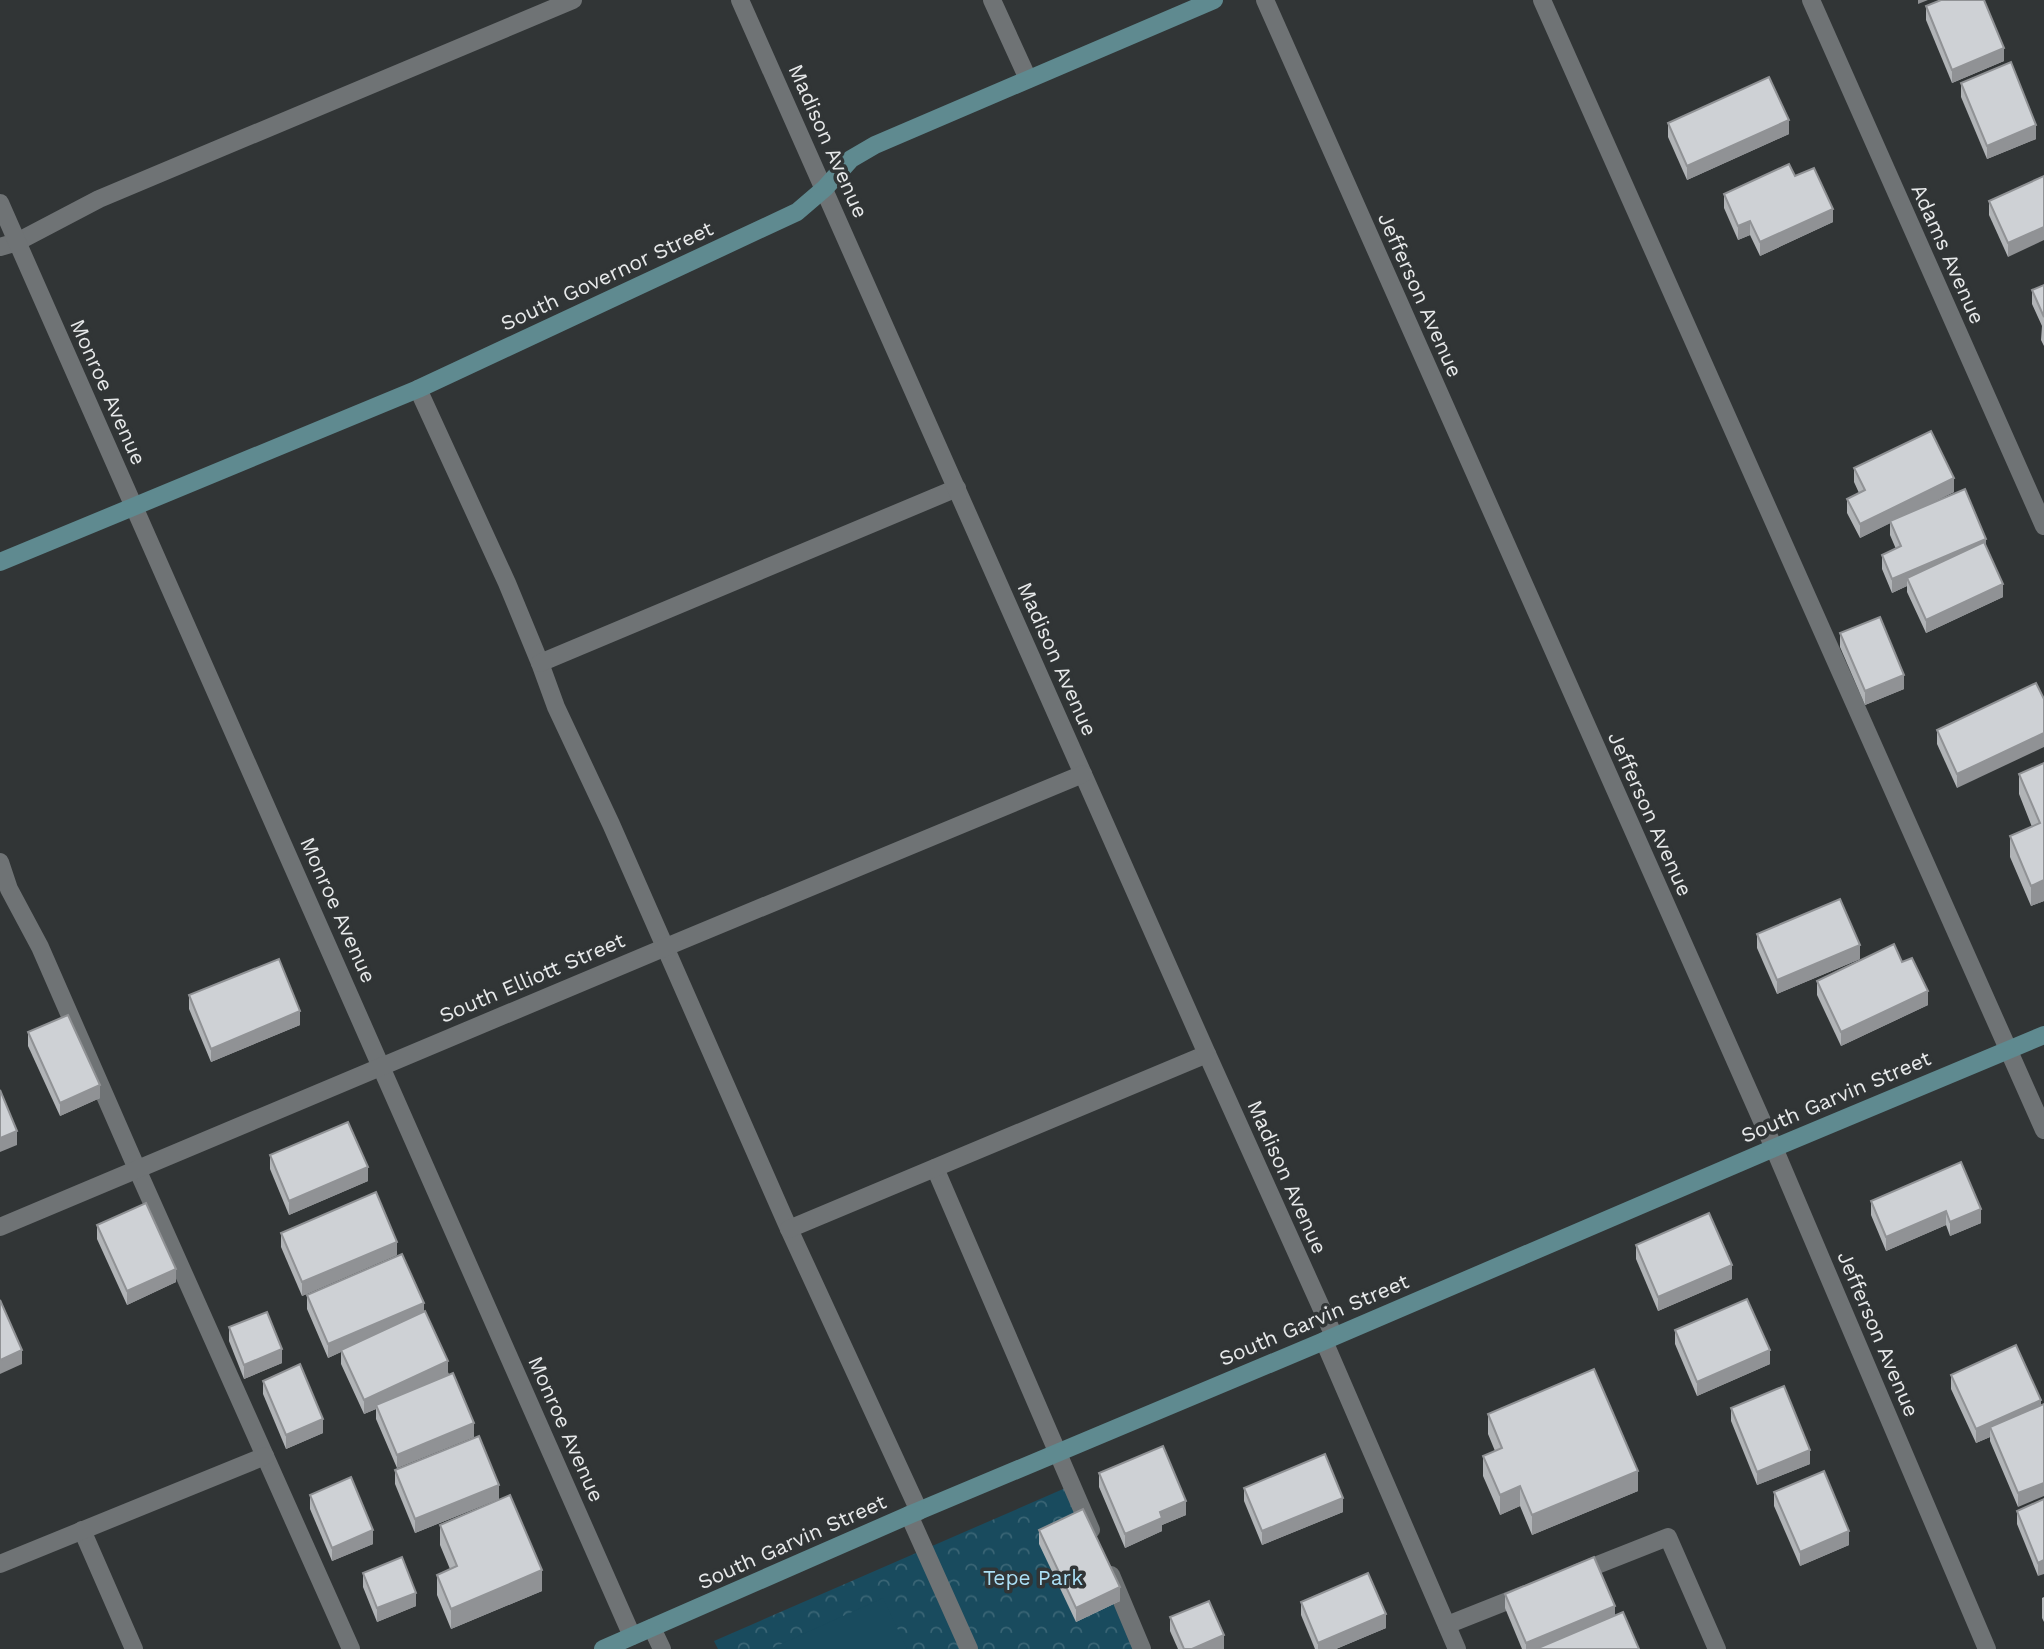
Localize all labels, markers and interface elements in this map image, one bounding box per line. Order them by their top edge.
street label: Madison Avenue [783,60,874,222]
street label: Adams Avenue [1906,180,1990,328]
street label: Jefferson Avenue [1373,209,1468,381]
street label: South Governor Street [497,215,717,336]
street label: Monroe Avenue [65,315,152,469]
street label: Madison Avenue [1012,578,1103,740]
street label: Jefferson Avenue [1603,728,1698,900]
street label: Monroe Avenue [295,833,382,987]
street label: South Elliott Street [435,927,628,1028]
street label: South Garvin Street [1737,1045,1935,1148]
street label: Madison Avenue [1242,1096,1333,1258]
street label: Jefferson Avenue [1832,1247,1925,1420]
street label: South Garvin Street [1215,1268,1413,1371]
street label: Monroe Avenue [523,1352,610,1506]
street label: South Garvin Street [694,1489,890,1594]
park label: Tepe Park [983,1565,1083,1590]

